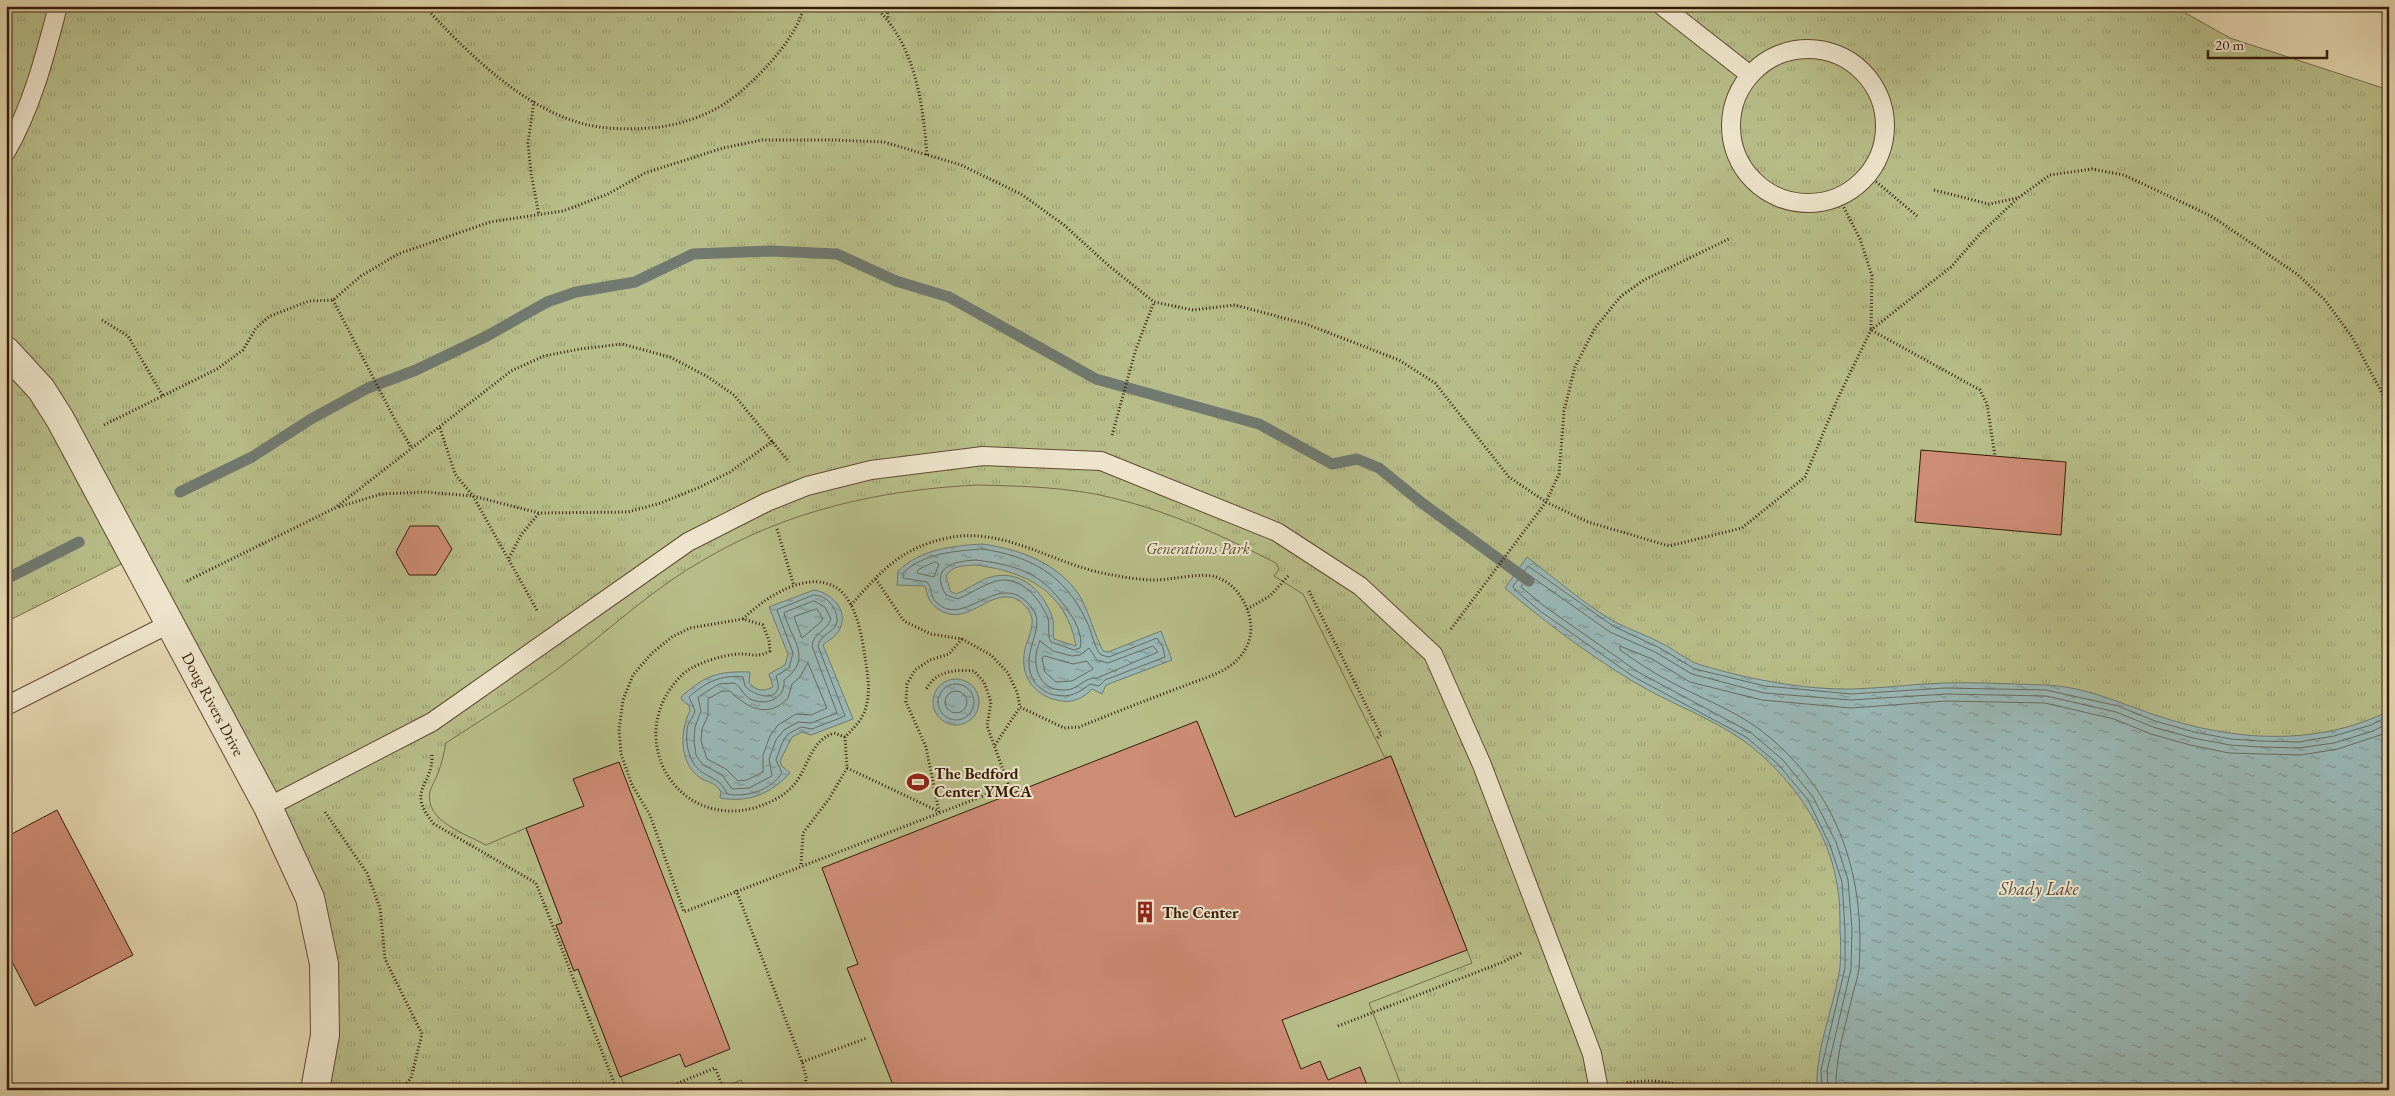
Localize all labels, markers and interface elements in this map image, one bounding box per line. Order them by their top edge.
scale bar [2208,28,2326,60]
text: 20 m [2215,35,2244,54]
park label: Generations Park [1146,538,1251,559]
street label: Doug Rivers Drive [177,648,249,760]
place label: The Bedford Center YMCA [934,763,1032,802]
sports icon: The Bedford Center YMCA [905,769,931,795]
water label: Shady Lake [1998,877,2080,901]
building icon: The Center [1132,899,1158,925]
place label: The Center [1162,902,1239,923]

